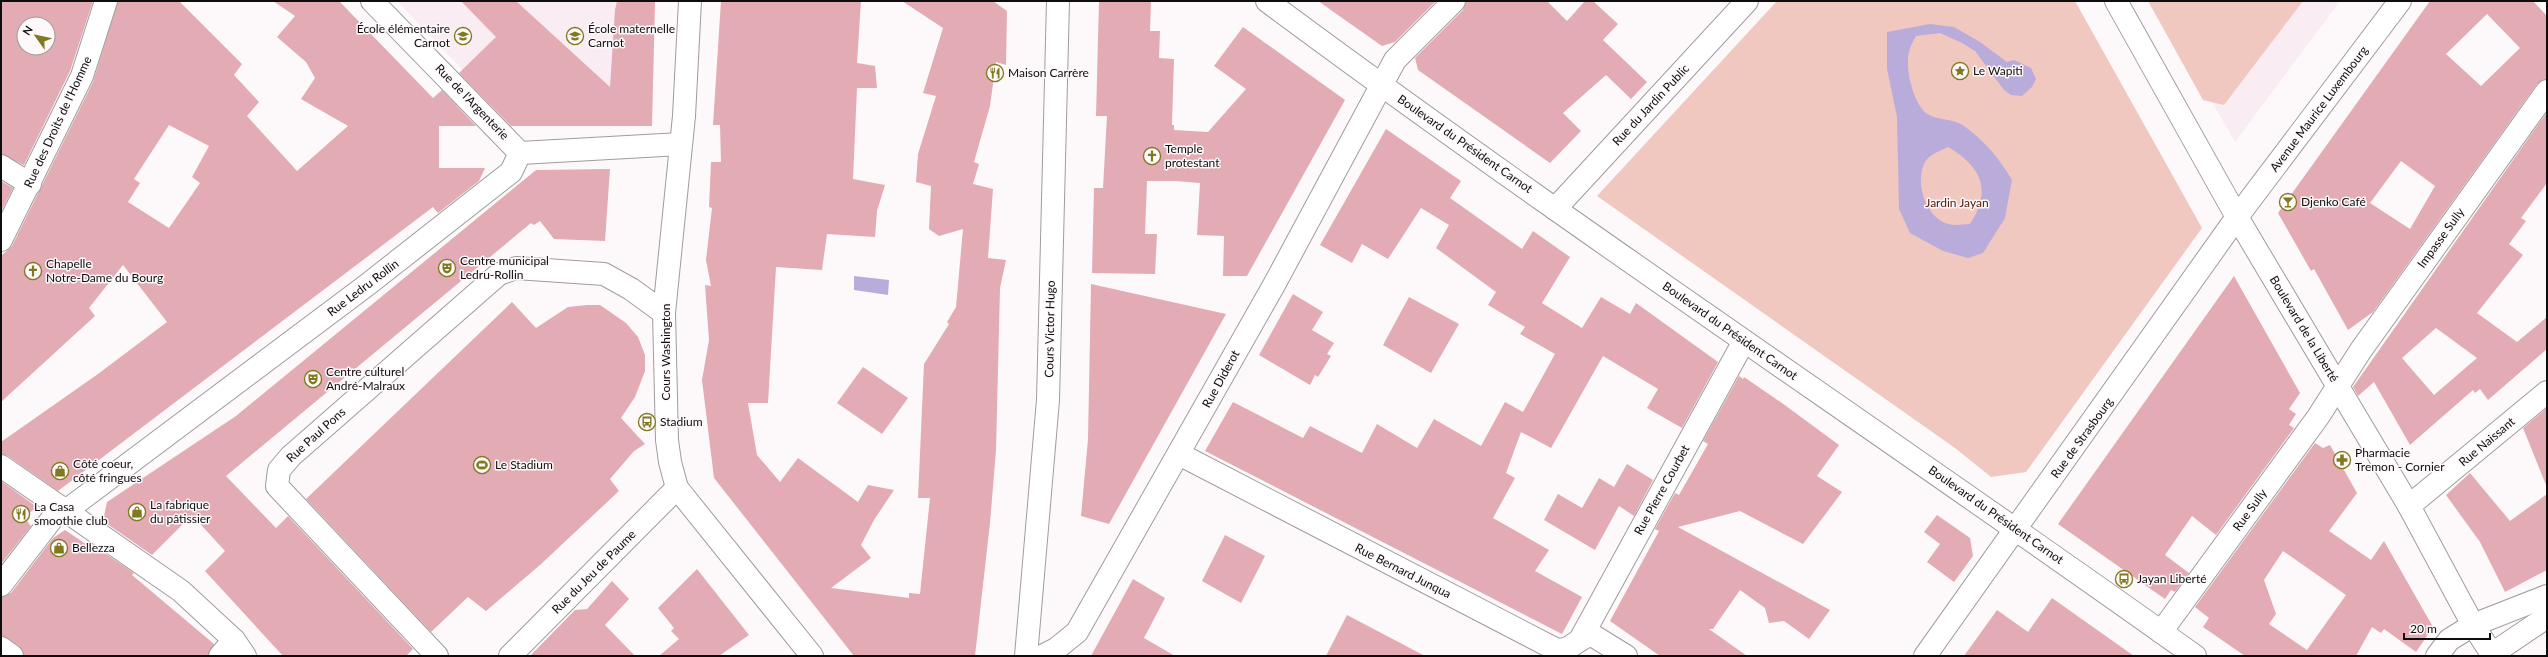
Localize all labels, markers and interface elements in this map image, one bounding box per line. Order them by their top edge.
north arrow [16,16,56,56]
place label: École élémentaire Carnot [357,21,451,50]
place label: École maternelle Carnot [588,21,675,50]
text: N [19,23,35,37]
school or university icon: École élémentaire Carnot [453,26,473,46]
school or university icon: École maternelle Carnot [565,26,585,46]
street label: Avenue Maurice Luxembourg [2266,43,2371,175]
street label: Rue des Droits de l'Homme [20,54,95,190]
street label: Rue de l'Argenterie [432,61,512,143]
street label: Rue du Jardin Public [1609,61,1692,148]
place icon: Le Wapiti [1950,61,1970,81]
restaurant icon: Maison Carrère [985,63,1005,83]
place label: Le Wapiti [1973,63,2023,78]
place label: Maison Carrère [1008,65,1089,80]
street label: Boulevard du Président Carnot [1395,91,1536,196]
place label: Temple protestant [1165,141,1220,170]
church icon: Temple protestant [1142,146,1162,166]
bar icon: Djenko Café [2278,192,2298,212]
place label: Djenko Café [2301,194,2366,209]
park label: Jardin Jayan [1925,195,1989,210]
street label: Impasse Sully [2414,204,2468,271]
place label: Centre municipal Ledru-Rollin [460,253,549,282]
place label: Chapelle Notre-Dame du Bourg [46,256,163,285]
street label: Rue Ledru Rollin [324,256,401,319]
theatre icon: Centre municipal Ledru-Rollin [437,258,457,278]
church icon: Chapelle Notre-Dame du Bourg [23,261,43,281]
street label: Boulevard de la Liberté [2267,273,2342,385]
street label: Boulevard du Président Carnot [1660,278,1801,383]
street label: Cours Victor Hugo [1041,280,1058,378]
street label: Cours Washington [658,303,673,401]
street label: Rue Diderot [1199,347,1243,410]
place label: Centre culturel André-Malraux [326,364,405,393]
theatre icon: Centre culturel André-Malraux [303,369,323,389]
street label: Rue de Strasbourg [2047,394,2116,481]
street label: Rue Paul Pons [283,404,348,465]
bus stop icon: Stadium [637,412,657,432]
street label: Rue Naissant [2456,413,2518,469]
place label: Stadium [660,414,703,429]
street label: Rue Pierre Courbet [1631,441,1693,537]
place label: Pharmacie Tremon - Cornier [2355,445,2445,474]
pharmacy icon: Pharmacie Tremon - Cornier [2332,450,2352,470]
sports icon: Le Stadium [472,455,492,475]
place label: Côté coeur, côté fringues [73,456,142,485]
place label: Le Stadium [495,457,553,472]
shop icon: Côté coeur, côté fringues [50,461,70,481]
street label: Boulevard du Président Carnot [1926,462,2067,567]
street label: Rue Sully [2229,485,2270,534]
place label: La fabrique du pâtissier [150,497,211,526]
place label: La Casa smoothie club [34,499,108,528]
shop icon: La fabrique du pâtissier [127,502,147,522]
restaurant icon: La Casa smoothie club [11,504,31,524]
street label: Rue du Jeu de Paume [549,527,639,617]
shop icon: Bellezza [49,538,69,558]
place label: Bellezza [72,540,115,555]
street label: Rue Bernard Junqua [1353,540,1454,601]
bus stop icon: Jayan Liberté [2114,569,2134,589]
place label: Jayan Liberté [2137,571,2207,586]
scale bar [2404,615,2490,641]
text: 20 m [2410,621,2437,636]

